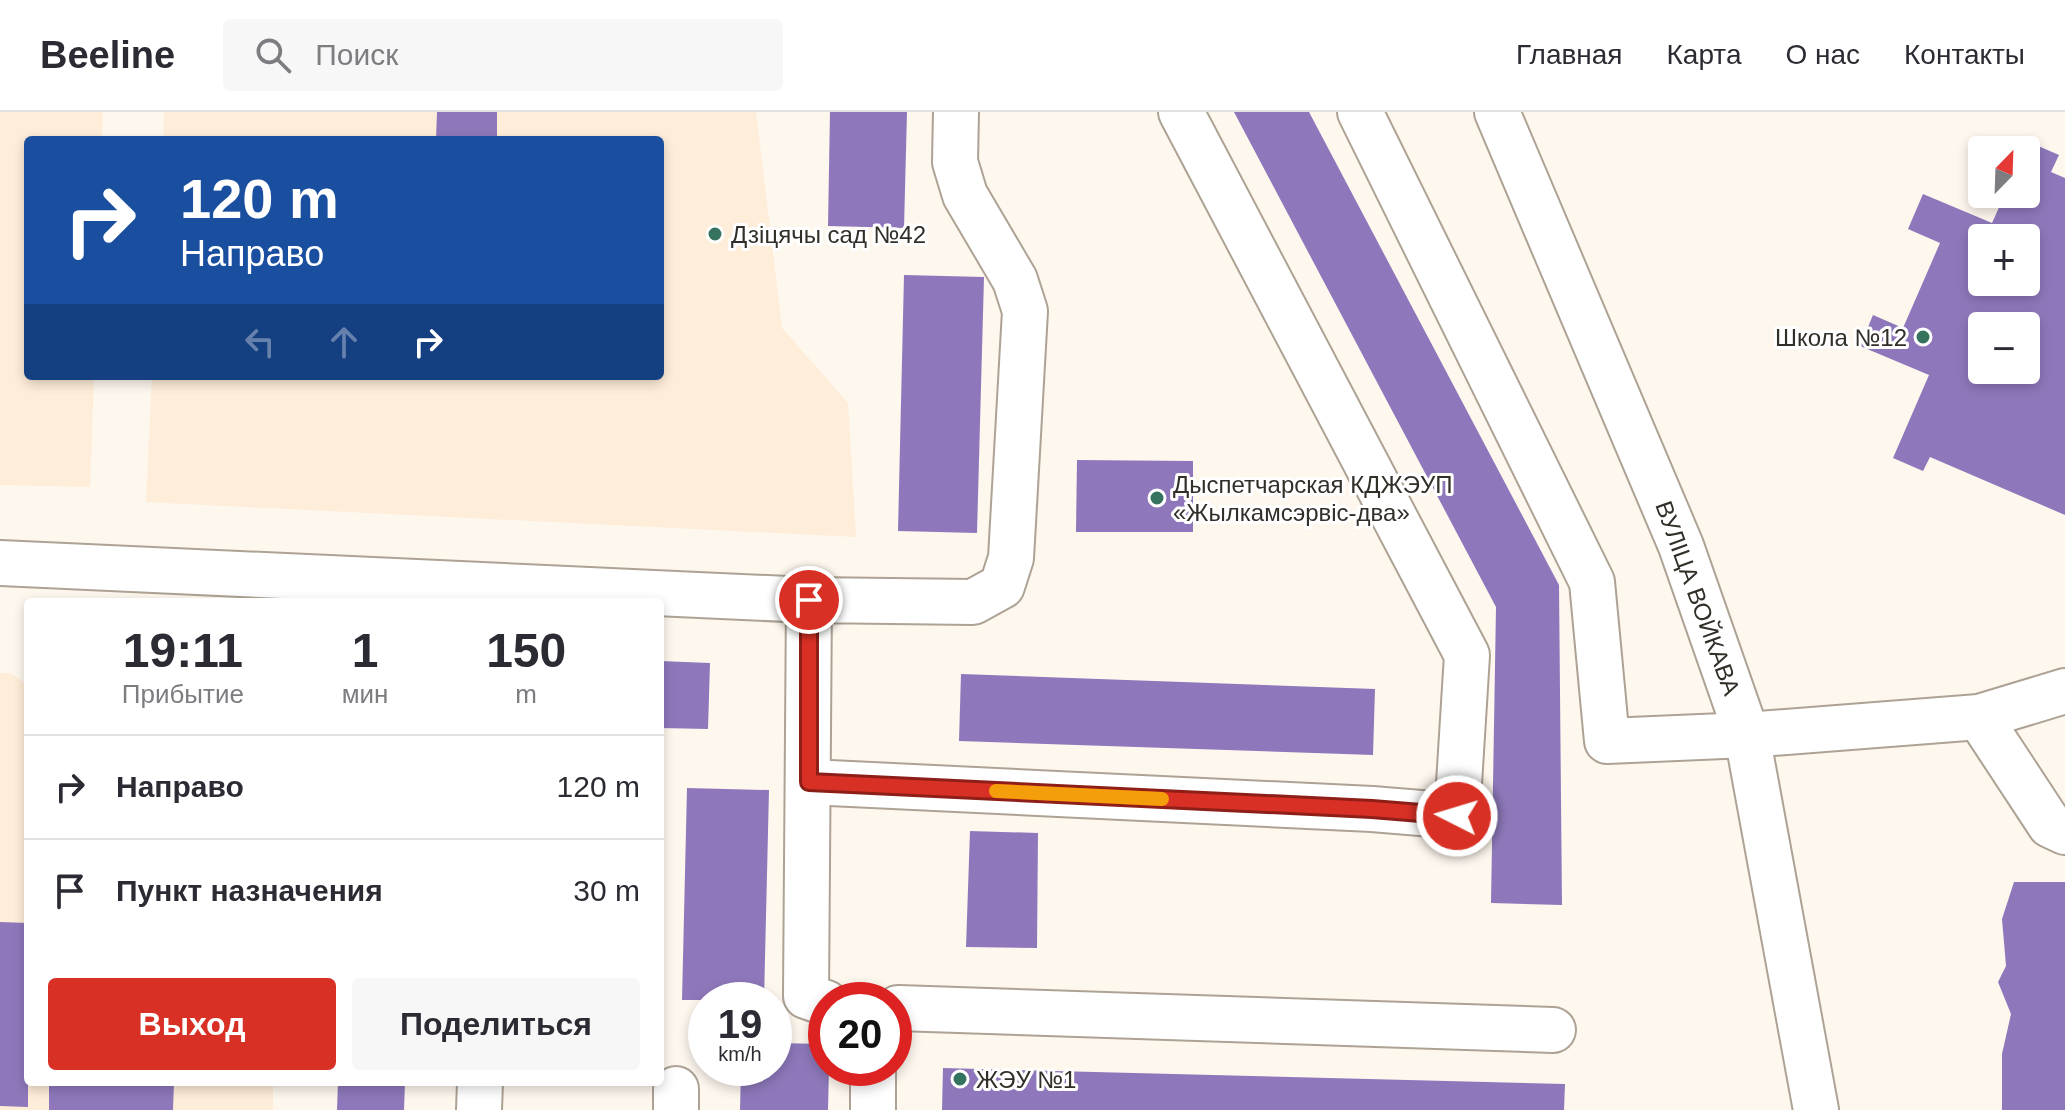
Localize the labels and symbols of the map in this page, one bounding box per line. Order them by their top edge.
north arrow [1968,136,2040,208]
place label: Дзіцячы сад №42 [731,221,926,248]
marker: Дзіцячы сад №42 [706,225,724,243]
place label: Школа №12 [1775,324,1907,351]
marker: Школа №12 [1914,328,1932,346]
place label: Дыспетчарская КДЖЭУП «Жылкамсэрвіс-два» [1173,471,1452,526]
marker: Дыспетчарская КДЖЭУП «Жылкамсэрвіс-два» [1148,489,1166,507]
street label: ВУЛІЦА ВОЙКАВА [1650,497,1746,699]
pin [775,566,843,634]
position arrow [1415,774,1499,858]
speed limit sign: 20 [808,982,912,1086]
place label: ЖЭУ №1 [976,1066,1076,1093]
marker: ЖЭУ №1 [951,1070,969,1088]

